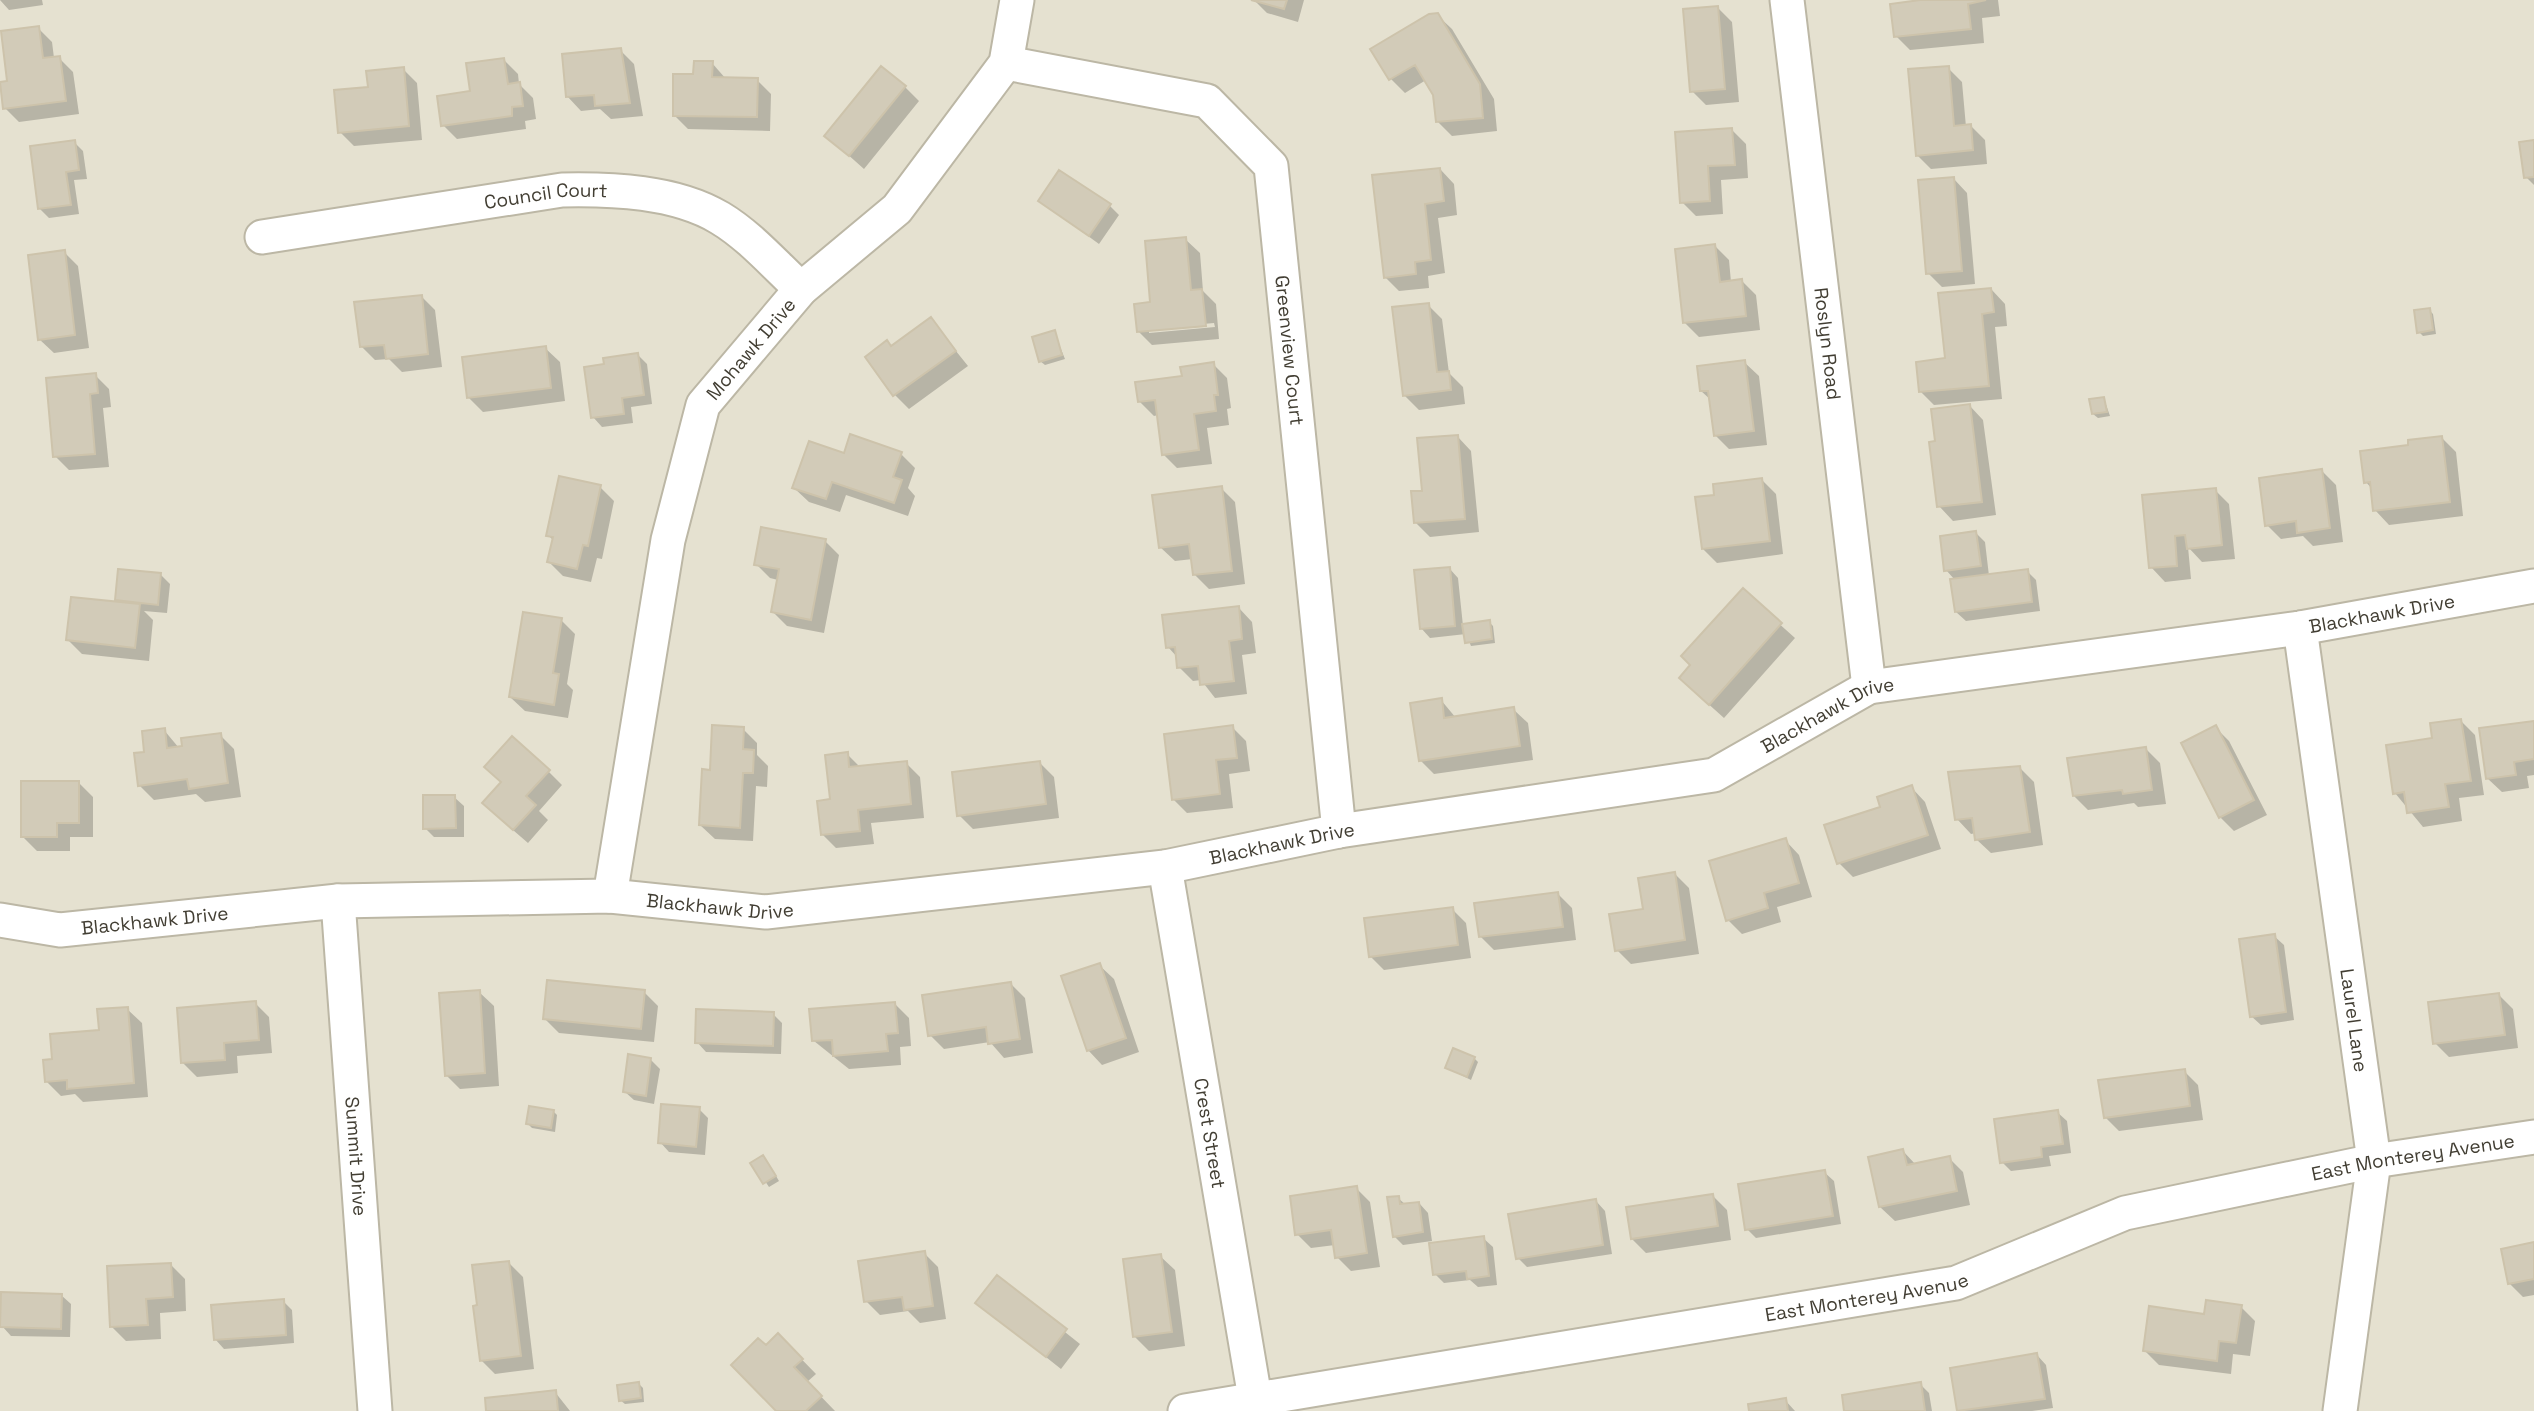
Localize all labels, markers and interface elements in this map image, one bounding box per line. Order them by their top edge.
street label: Council Court [482,178,608,215]
street label: Greenview Court [1269,274,1309,427]
street label: Roslyn Road [1808,286,1847,401]
street label: Mohawk Drive [701,293,801,405]
street label: Blackhawk Drive [2307,588,2457,639]
street label: Blackhawk Drive [1756,672,1896,759]
street label: Blackhawk Drive [1207,817,1356,871]
street label: Blackhawk Drive [645,888,795,925]
street label: Blackhawk Drive [80,901,230,941]
street label: Laurel Lane [2334,967,2374,1074]
street label: Crest Street [1188,1076,1231,1191]
street label: Summit Drive [339,1096,373,1217]
street label: East Monterey Avenue [2309,1128,2516,1187]
street label: East Monterey Avenue [1763,1267,1972,1328]

